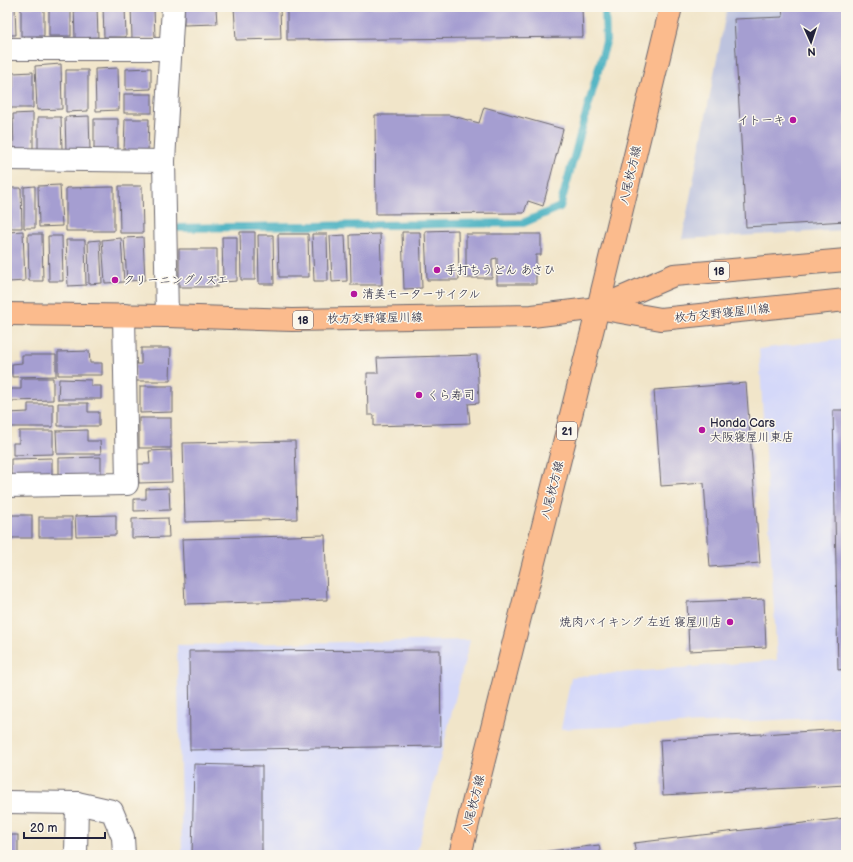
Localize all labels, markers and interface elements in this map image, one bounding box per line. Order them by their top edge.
north arrow [791,22,831,62]
text: N [807,45,816,58]
place label: イトーキ [737,113,785,128]
marker: イトーキ [788,115,798,125]
street label: 八尾枚方線 [616,144,645,206]
road number: 18 [709,262,729,280]
place label: 手打ちうどん あさひ [445,263,556,278]
marker: 手打ちうどん あさひ [432,265,442,275]
place label: クリーニングノズエ [123,273,229,288]
marker: クリーニングノズエ [110,275,120,285]
place label: 清美モーターサイクル [362,287,480,302]
marker: 清美モーターサイクル [349,289,359,299]
street label: 枚方交野寝屋川線 [674,301,771,326]
street label: 枚方交野寝屋川線 [327,310,423,327]
road number: 18 [293,311,313,329]
place label: くら寿司 [427,388,475,403]
marker: くら寿司 [414,390,424,400]
place label: Honda Cars 大阪寝屋川東店 [710,416,794,445]
road number: 21 [557,422,577,440]
marker: Honda Cars 大阪寝屋川東店 [697,425,707,435]
street label: 八尾枚方線 [538,459,567,521]
place label: 焼肉バイキング 左近 寝屋川店 [560,615,722,630]
marker: 焼肉バイキング 左近 寝屋川店 [725,617,735,627]
street label: 八尾枚方線 [459,773,488,835]
scale bar [24,814,105,840]
text: 20 m [30,821,57,836]

